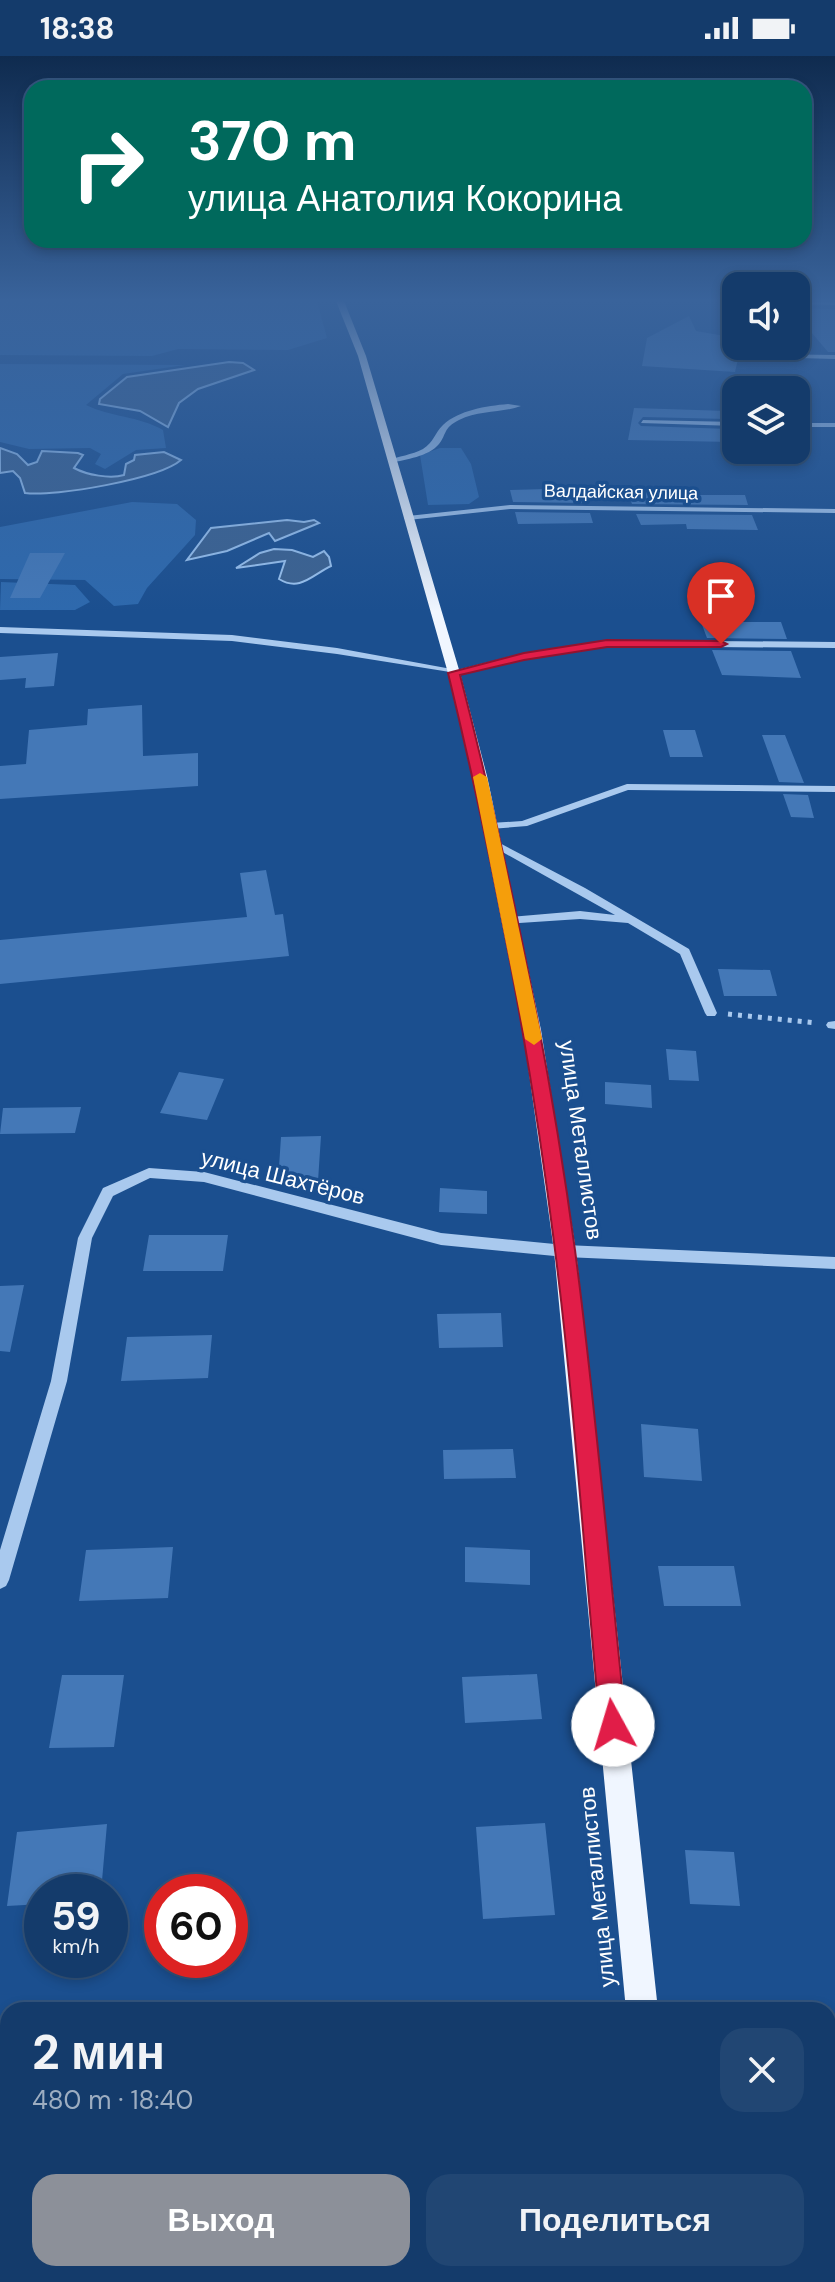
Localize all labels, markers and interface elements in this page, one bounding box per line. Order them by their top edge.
text: 18:38 [40,9,115,48]
text: 370 m [188,104,356,177]
icon: right [56,112,160,216]
text: улица Анатолия Кокорина [188,175,622,222]
map controls [722,272,810,464]
button: sound [722,272,810,360]
button: layers [722,376,810,464]
street label: Валдайская улица [544,479,699,505]
pin [687,562,755,644]
icon: arrive [699,574,743,618]
street label: улица Металлистов [553,1038,609,1242]
street label: улица Шахтёров [198,1143,368,1211]
position arrow [571,1683,655,1767]
street label: улица Металлистов [572,1785,622,1989]
speed limit sign: 60 [144,1874,248,1978]
text: 59 [51,1890,101,1942]
text: km/h [52,1933,100,1959]
text: 2 мин [32,2021,165,2084]
button: close [720,2028,804,2112]
text: 480 m · 18:40 [32,2083,193,2117]
button: Выход [32,2174,410,2266]
button: Поделиться [426,2174,804,2266]

